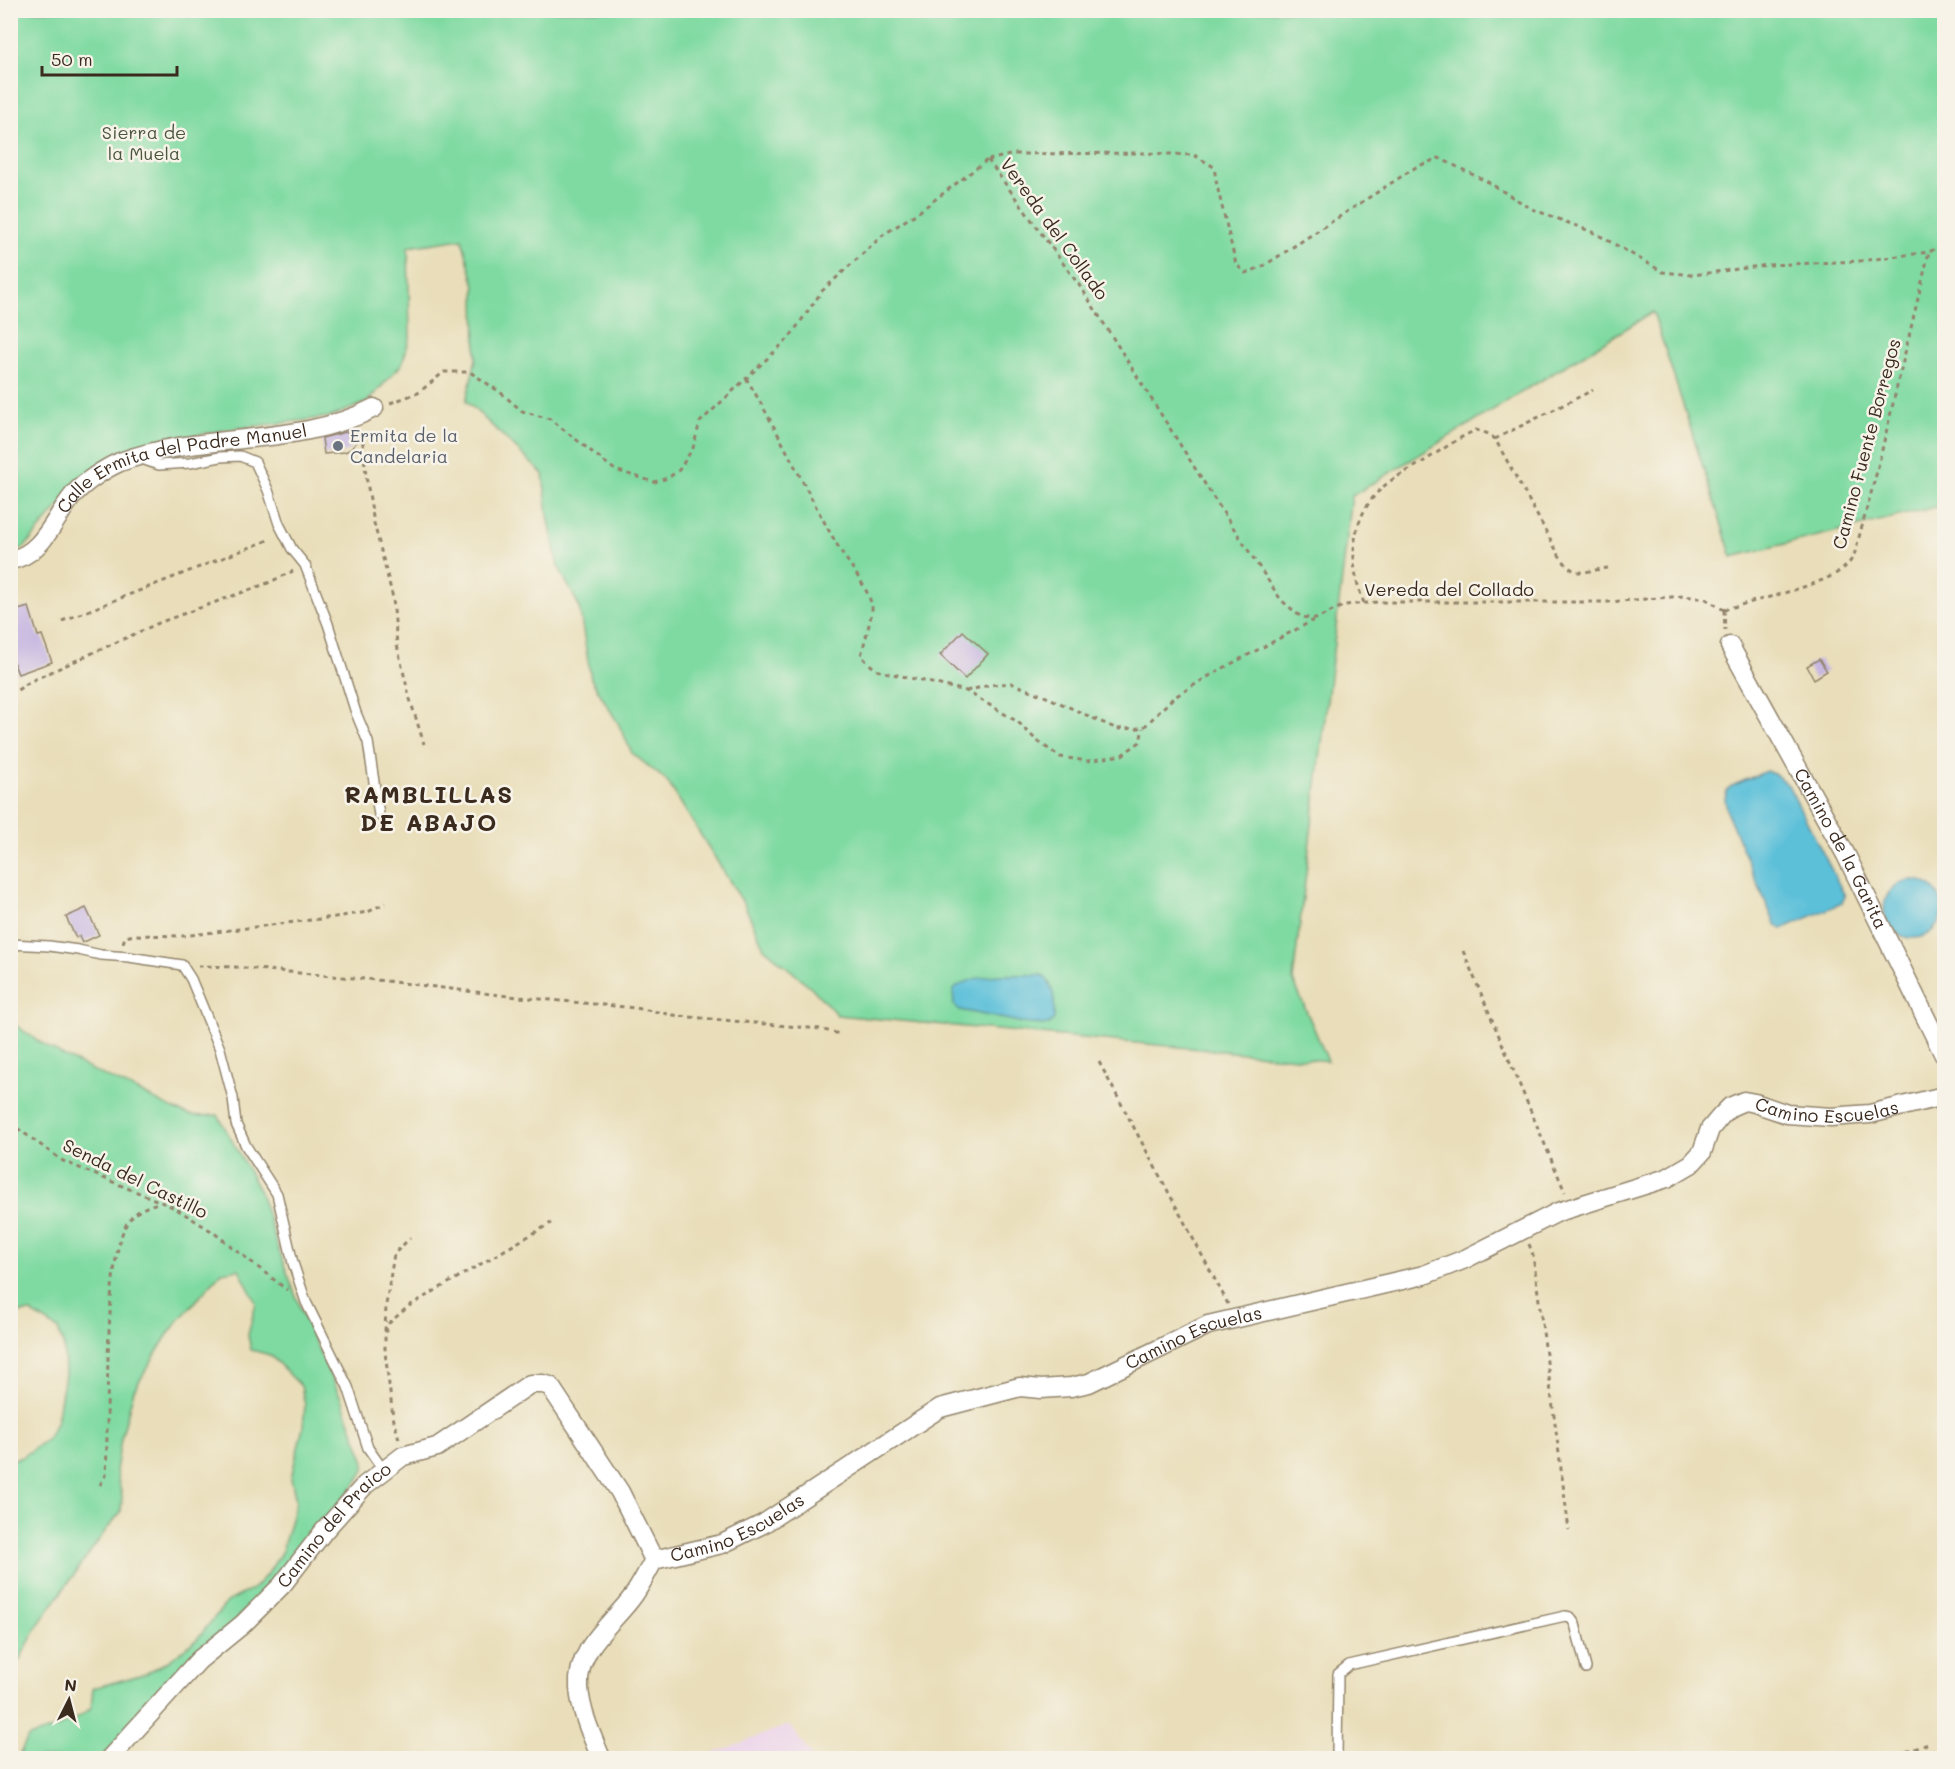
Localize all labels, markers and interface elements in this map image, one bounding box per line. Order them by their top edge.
scale bar [42,39,177,77]
text: 50 m [51,47,93,71]
park label: Sierra de la Muela [102,120,186,165]
street label: Vereda del Collado [995,153,1115,304]
street label: Camino Fuente Borregos [1826,336,1906,552]
street label: Calle Ermita del Padre Manuel [51,418,309,518]
place label: Ermita de la Candelaria [350,423,458,468]
marker: Ermita de la Candelaria [331,439,345,453]
street label: Vereda del Collado [1364,577,1534,601]
street label: Camino de la Garita [1789,764,1893,933]
district label: RAMBLILLAS DE ABAJO [344,778,514,837]
street label: Camino Escuelas [1752,1091,1901,1128]
street label: Senda del Castillo [59,1133,212,1224]
street label: Camino Escuelas [1121,1300,1264,1375]
street label: Camino del Praico [271,1456,396,1593]
street label: Camino Escuelas [668,1487,809,1567]
north arrow [39,1670,99,1730]
text: N [63,1674,78,1696]

